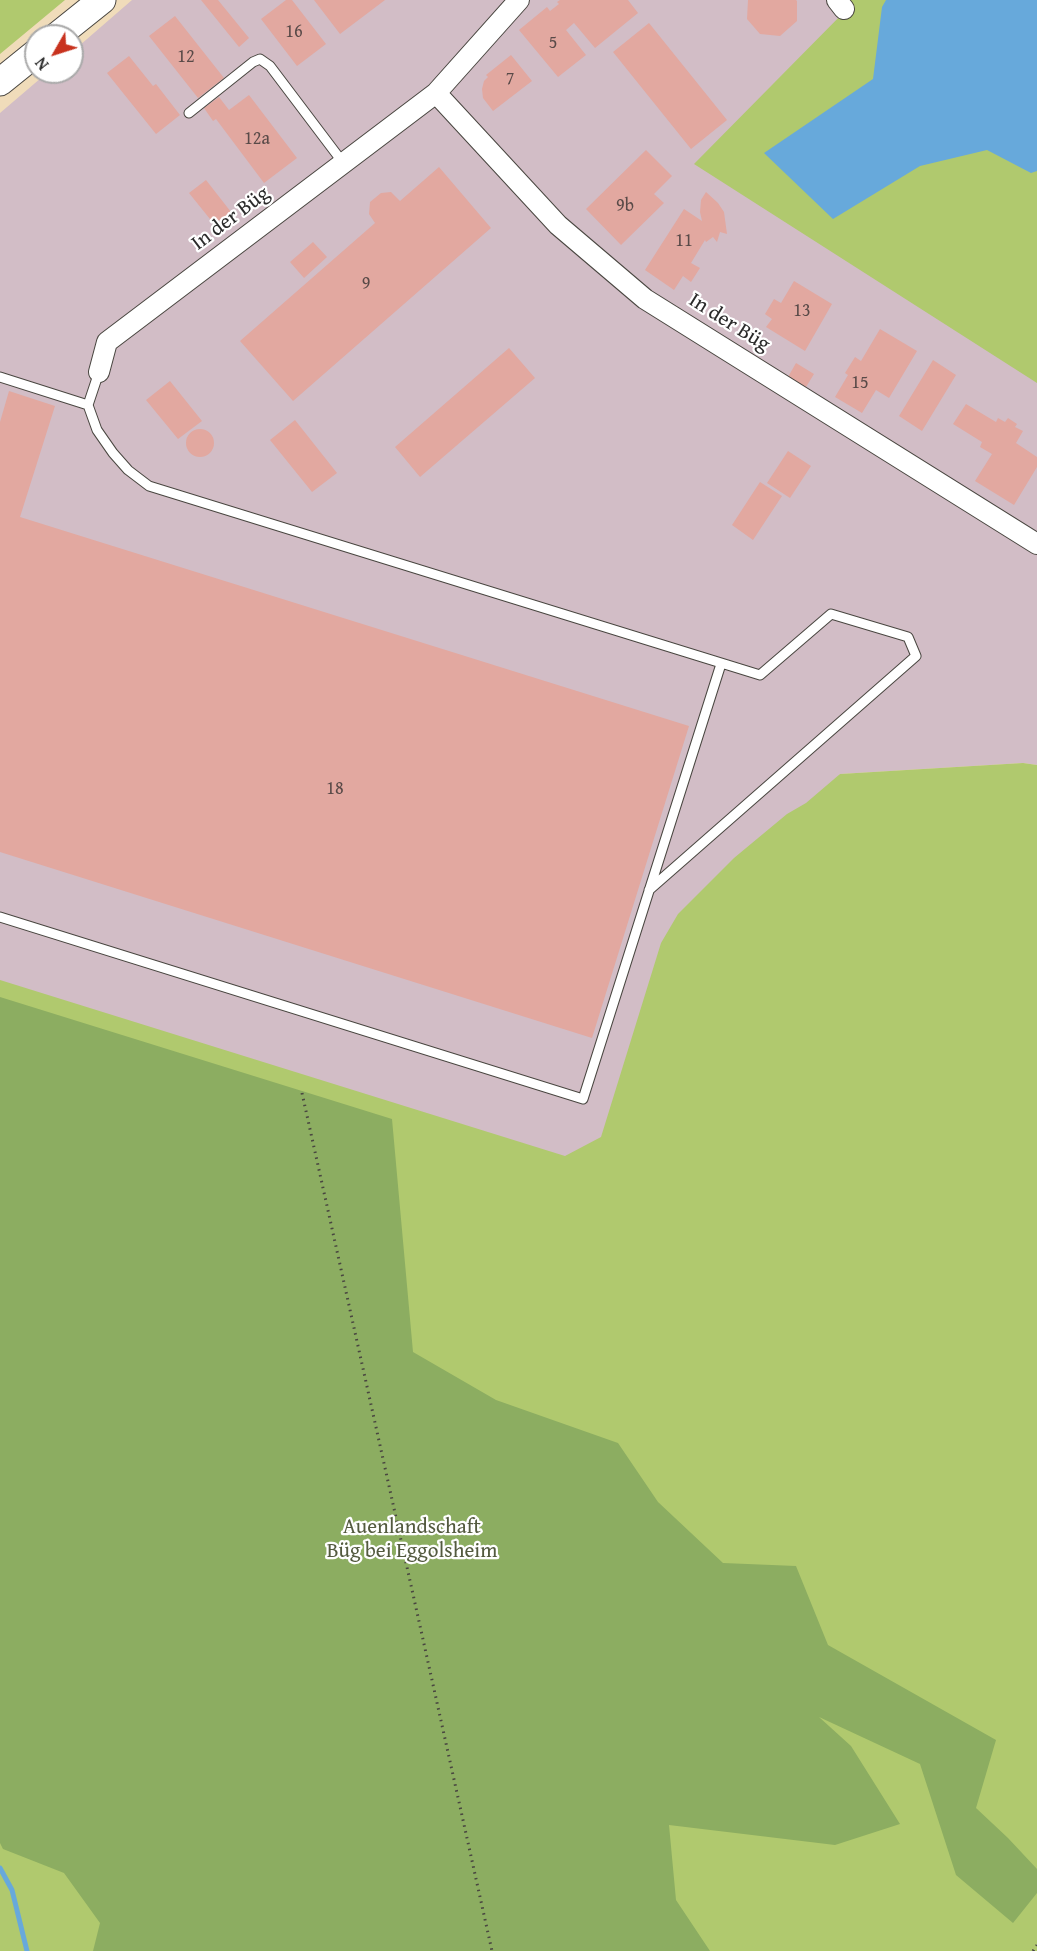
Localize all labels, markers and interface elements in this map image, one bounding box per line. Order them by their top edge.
house number: 16 [285,21,303,43]
north arrow [24,24,84,84]
house number: 5 [549,32,557,54]
house number: 12 [177,46,195,68]
text: N [29,52,54,76]
house number: 7 [506,68,514,90]
house number: 12a [244,128,270,150]
street label: In der Büg [187,182,275,256]
house number: 9b [616,195,634,217]
house number: 11 [675,230,693,252]
house number: 9 [362,273,370,295]
street label: In der Büg [684,288,774,358]
house number: 13 [793,300,811,322]
house number: 15 [851,372,869,394]
house number: 18 [326,778,344,800]
park label: Auenlandschaft Büg bei Eggolsheim [327,1515,497,1565]

